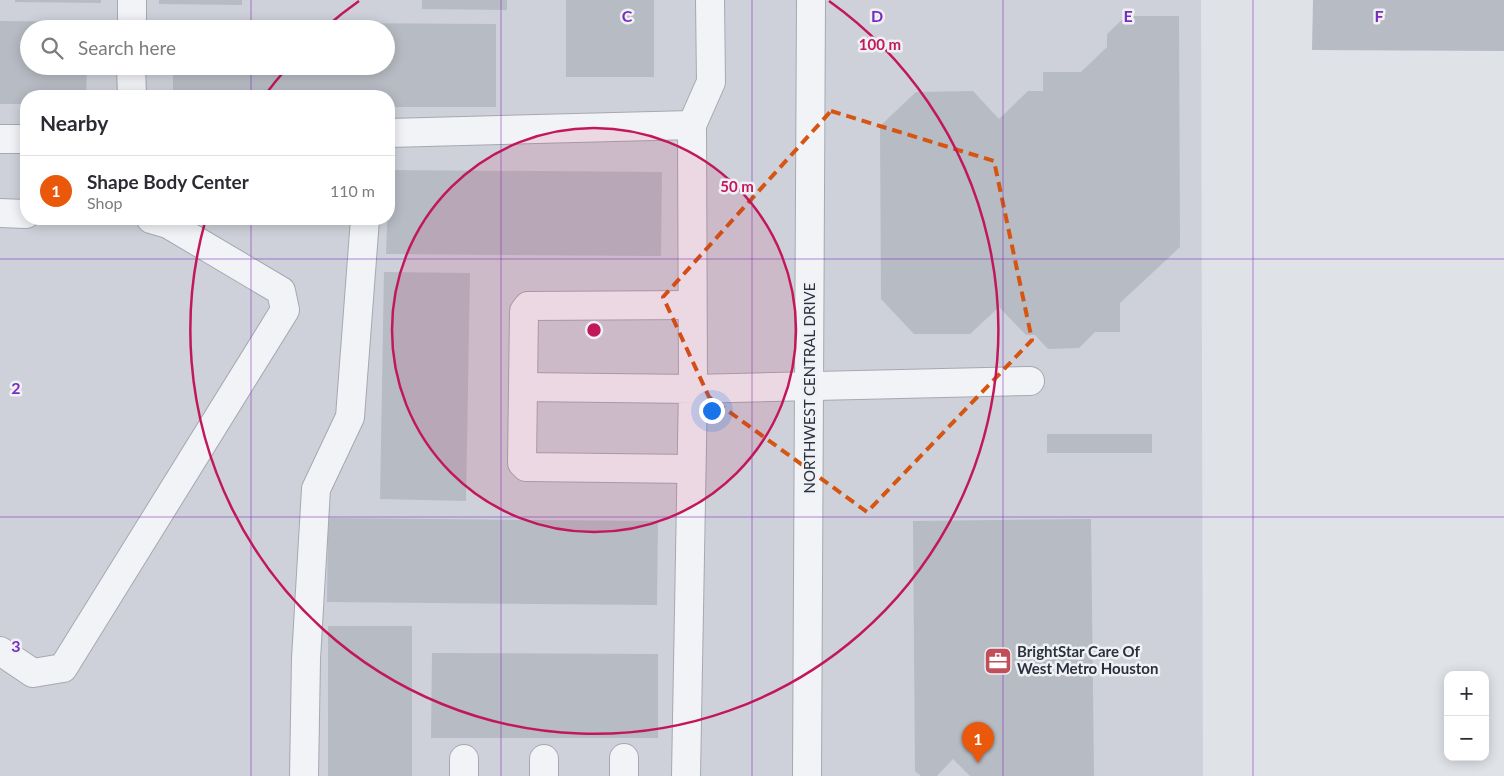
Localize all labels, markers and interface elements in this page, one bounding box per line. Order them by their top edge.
text: C [622,6,633,25]
text: D [871,6,883,25]
text: E [1123,6,1133,25]
text: F [1374,6,1384,25]
search box [20,20,395,75]
icon: search [38,34,66,62]
text: 100 m [859,35,901,53]
text: Search here [78,36,176,59]
text: Nearby [40,110,108,135]
text: Shape Body Center [87,170,249,193]
text: 50 m [720,177,754,195]
text: 1 [51,181,61,200]
text: 110 m [330,181,375,200]
text: Shop [87,193,123,212]
street label: NORTHWEST CENTRAL DRIVE [800,283,818,493]
centre of rings [585,321,603,339]
text: 2 [11,378,21,397]
your location [699,398,725,424]
text: 3 [11,636,21,655]
place label: BrightStar Care Of West Metro Houston [1017,642,1158,677]
office icon: BrightStar Care Of West Metro Houston [983,646,1013,676]
map controls [1444,671,1489,761]
button: + [1444,671,1489,716]
button: − [1444,716,1489,761]
pin: 1 [962,722,994,763]

